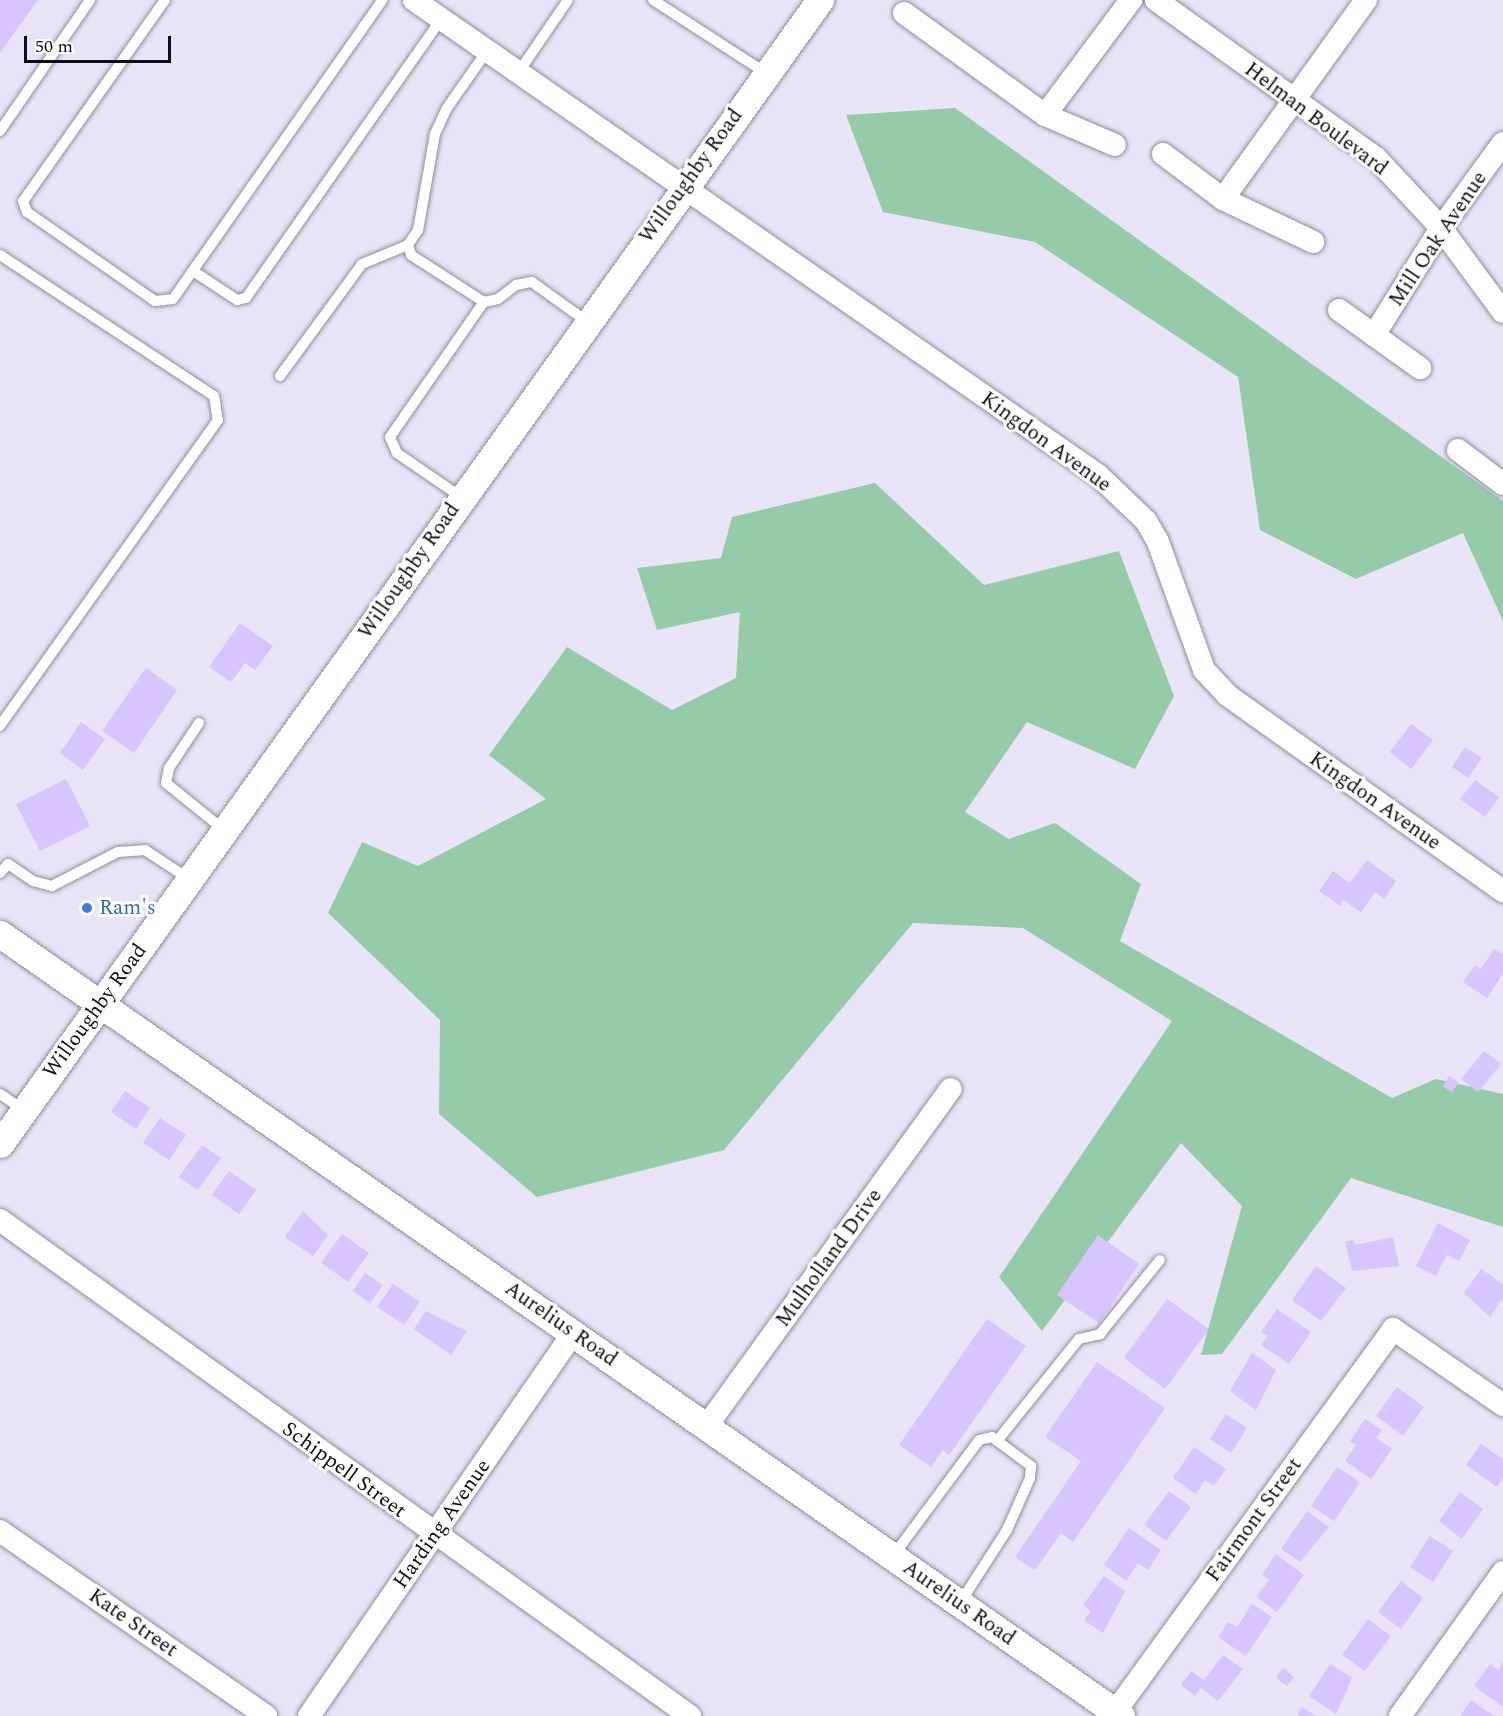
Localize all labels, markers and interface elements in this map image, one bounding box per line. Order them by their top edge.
scale bar [27,24,174,62]
text: 50 m [35,33,73,60]
street label: Helman Boulevard [1239,57,1393,181]
street label: Willoughby Road [634,104,748,248]
street label: Mill Oak Avenue [1383,167,1493,311]
street label: Kingdon Avenue [976,386,1116,498]
street label: Willoughby Road [353,498,465,644]
street label: Kingdon Avenue [1304,746,1446,856]
place label: Ram's [99,895,156,921]
marker: Ram's [80,901,94,915]
street label: Willoughby Road [38,939,152,1083]
street label: Mulholland Drive [770,1184,888,1332]
street label: Aurelius Road [500,1276,622,1372]
street label: Schippell Street [277,1417,411,1523]
street label: Fairmont Street [1201,1453,1307,1587]
street label: Harding Avenue [388,1454,496,1594]
street label: Aurelius Road [898,1555,1020,1651]
street label: Kate Street [84,1583,182,1663]

